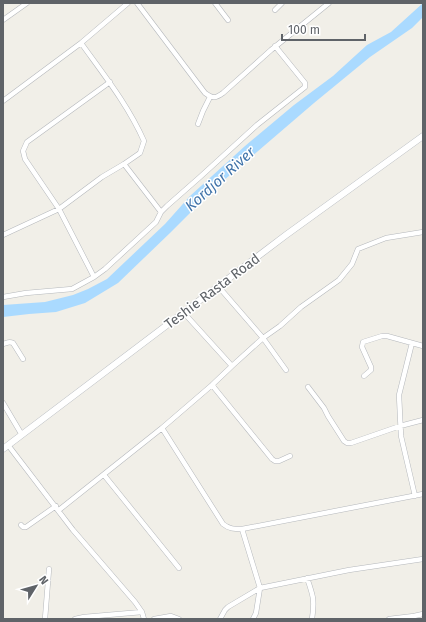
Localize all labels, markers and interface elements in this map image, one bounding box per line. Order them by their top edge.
scale bar [282,16,365,42]
text: 100 m [288,23,320,37]
water label: Kordjor River [181,142,260,215]
street label: Teshie Rasta Road [161,250,263,333]
north arrow [16,566,56,606]
text: N [36,573,51,587]

